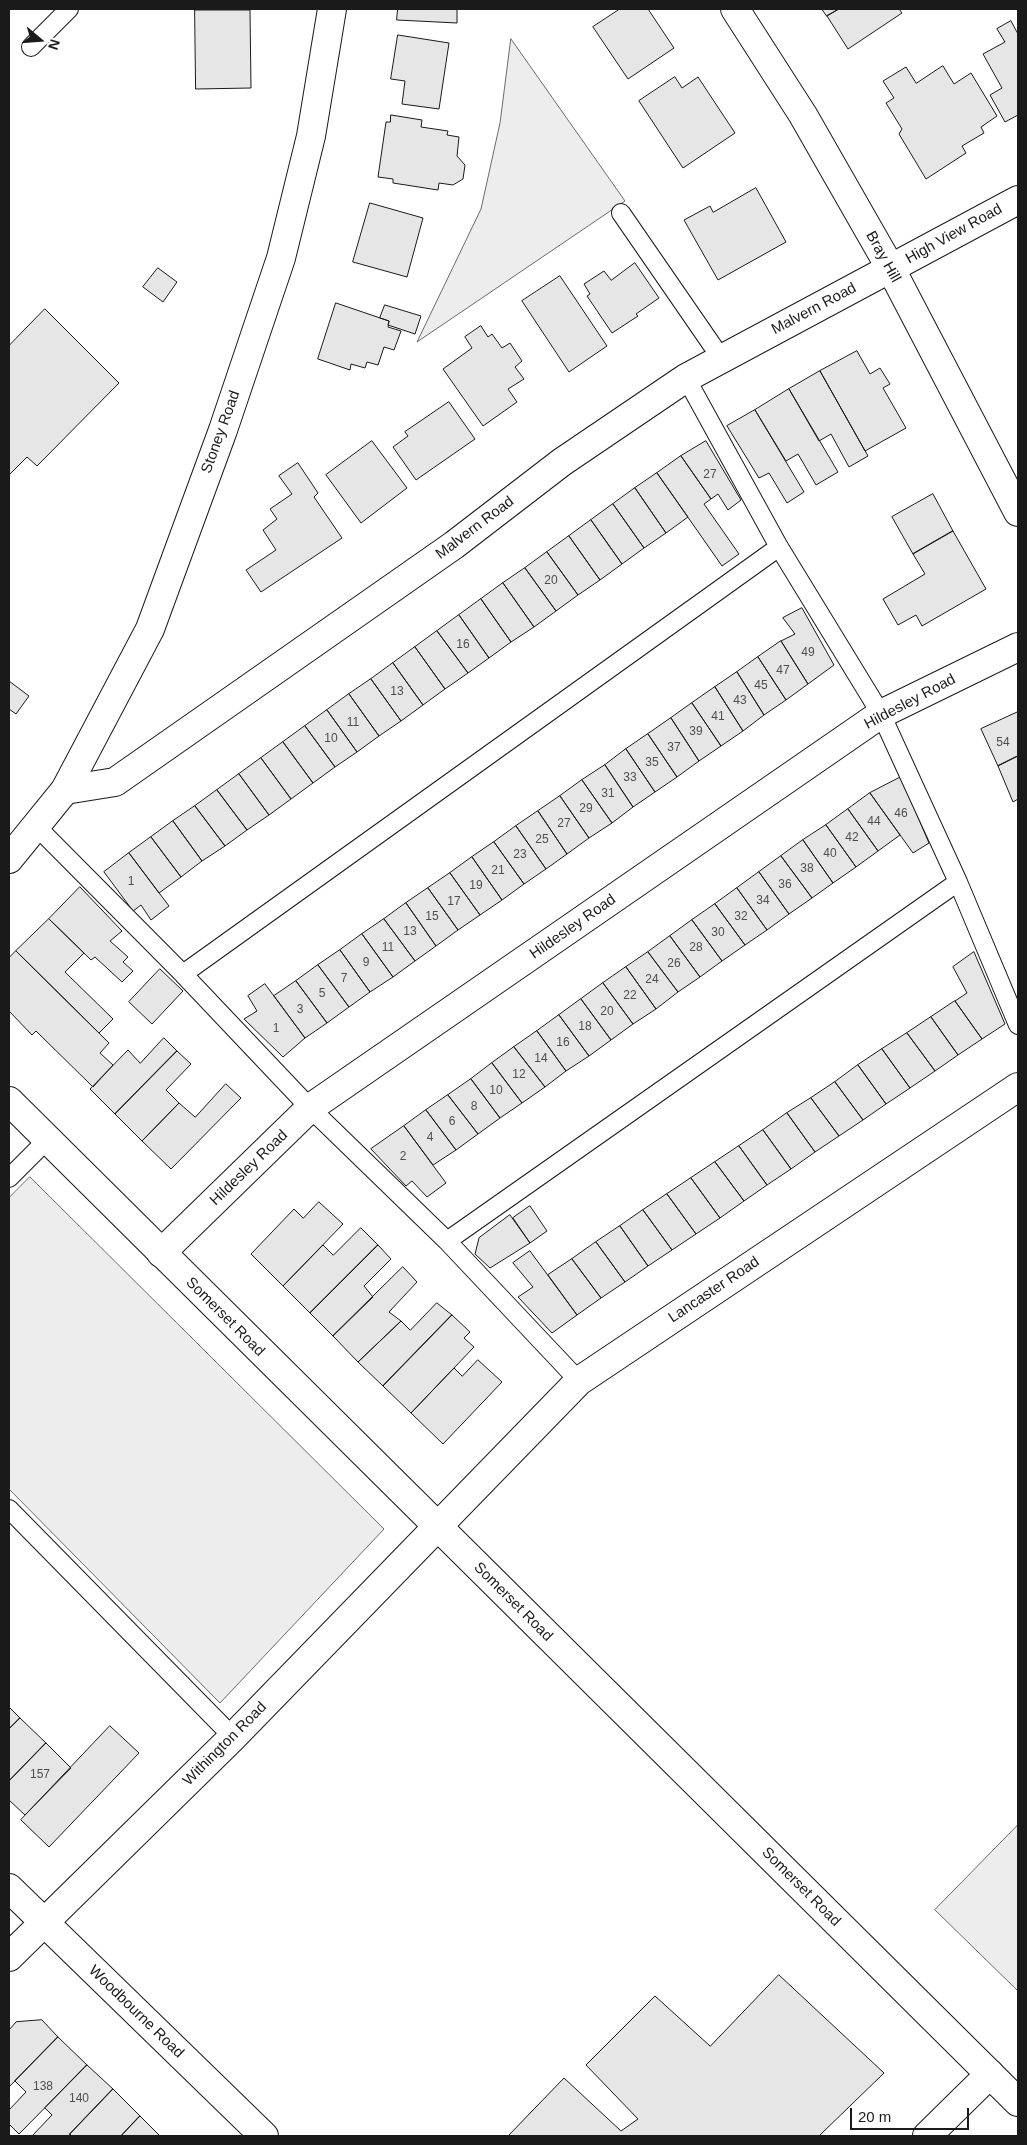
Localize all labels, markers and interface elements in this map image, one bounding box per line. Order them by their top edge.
north arrow [15,15,65,65]
text: N [45,37,63,52]
street label: High View Road [903,200,1005,268]
street label: Bray Hill [862,228,904,286]
street label: Malvern Road [769,279,859,339]
street label: Stoney Road [198,388,244,476]
house number: 27 [703,468,717,482]
street label: Malvern Road [432,493,518,563]
house number: 20 [544,574,558,588]
house number: 16 [456,638,470,652]
house number: 49 [801,646,815,660]
house number: 47 [776,664,790,678]
street label: Hildesley Road [861,670,959,734]
house number: 45 [754,679,768,693]
house number: 13 [390,685,404,699]
house number: 43 [733,694,747,708]
house number: 41 [711,710,725,724]
house number: 11 [347,716,359,730]
house number: 39 [689,725,703,739]
house number: 10 [324,732,338,746]
house number: 54 [996,736,1010,750]
house number: 37 [667,741,681,755]
house number: 35 [645,756,659,770]
house number: 33 [623,771,637,785]
house number: 31 [601,787,615,801]
house number: 29 [579,802,593,816]
house number: 46 [894,807,908,821]
house number: 44 [867,815,881,829]
house number: 27 [557,817,571,831]
house number: 42 [845,831,859,845]
house number: 25 [535,833,549,847]
house number: 40 [823,847,837,861]
house number: 23 [513,848,527,862]
house number: 38 [800,862,814,876]
house number: 21 [491,864,505,878]
house number: 1 [128,875,134,889]
house number: 36 [778,878,792,892]
house number: 19 [469,879,483,893]
street label: Hildesley Road [527,891,619,963]
house number: 34 [756,894,770,908]
house number: 17 [447,895,461,909]
house number: 15 [425,910,439,924]
house number: 32 [734,910,748,924]
house number: 13 [403,925,417,939]
house number: 30 [711,926,725,940]
house number: 11 [382,941,394,955]
house number: 28 [689,941,703,955]
house number: 9 [363,956,369,970]
house number: 26 [667,957,681,971]
house number: 7 [341,972,347,986]
house number: 24 [645,973,659,987]
house number: 5 [319,987,325,1001]
house number: 22 [623,989,637,1003]
house number: 3 [297,1003,303,1017]
house number: 20 [600,1005,614,1019]
house number: 18 [578,1020,592,1034]
house number: 1 [273,1022,279,1036]
house number: 16 [556,1036,570,1050]
house number: 14 [534,1052,548,1066]
house number: 12 [512,1068,526,1082]
house number: 10 [489,1084,503,1098]
house number: 8 [471,1100,477,1114]
house number: 6 [449,1115,455,1129]
street label: Hildesley Road [206,1126,292,1210]
house number: 4 [427,1131,433,1145]
house number: 2 [400,1150,406,1164]
street label: Lancaster Road [665,1253,763,1327]
street label: Somerset Road [182,1274,268,1360]
street label: Somerset Road [470,1559,556,1645]
street label: Withington Road [179,1698,271,1790]
house number: 157 [30,1768,50,1782]
street label: Somerset Road [758,1844,844,1930]
street label: Woodbourne Road [85,1962,187,2062]
house number: 138 [33,2080,53,2094]
house number: 140 [69,2092,89,2106]
scale bar [852,2098,971,2130]
text: 20 m [858,2108,891,2125]

